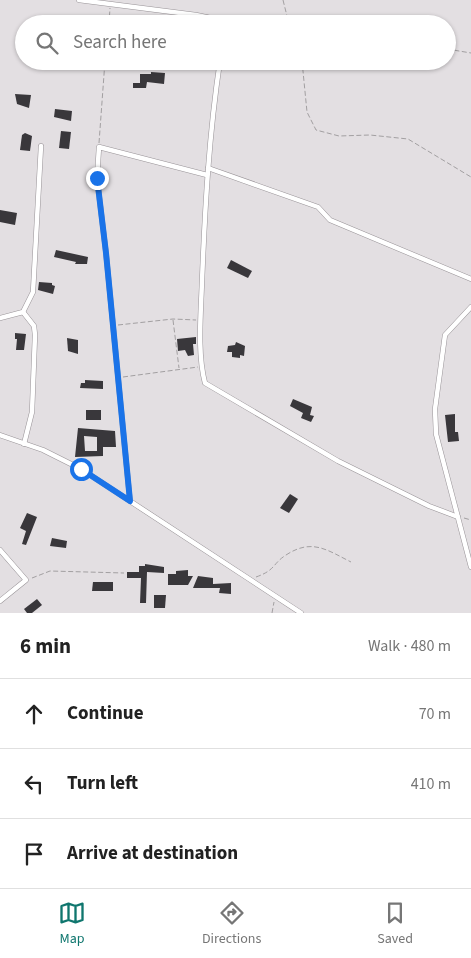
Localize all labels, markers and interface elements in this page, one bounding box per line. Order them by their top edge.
search box [15,15,456,70]
icon: search [33,29,61,57]
text: Search here [73,29,167,56]
route end [86,167,109,190]
route start [70,458,93,481]
text: 6 min [20,631,71,661]
text: Walk · 480 m [368,635,451,657]
icon: ahead [20,700,48,728]
text: Continue [67,700,144,727]
text: 70 m [419,703,451,725]
icon: left [20,770,48,798]
text: Turn left [67,770,138,797]
text: 410 m [411,773,451,795]
icon: arrive [20,840,48,868]
text: Arrive at destination [67,840,238,867]
tab: Map [58,899,86,949]
tab: Directions [202,899,261,949]
tab: Saved [377,899,413,949]

